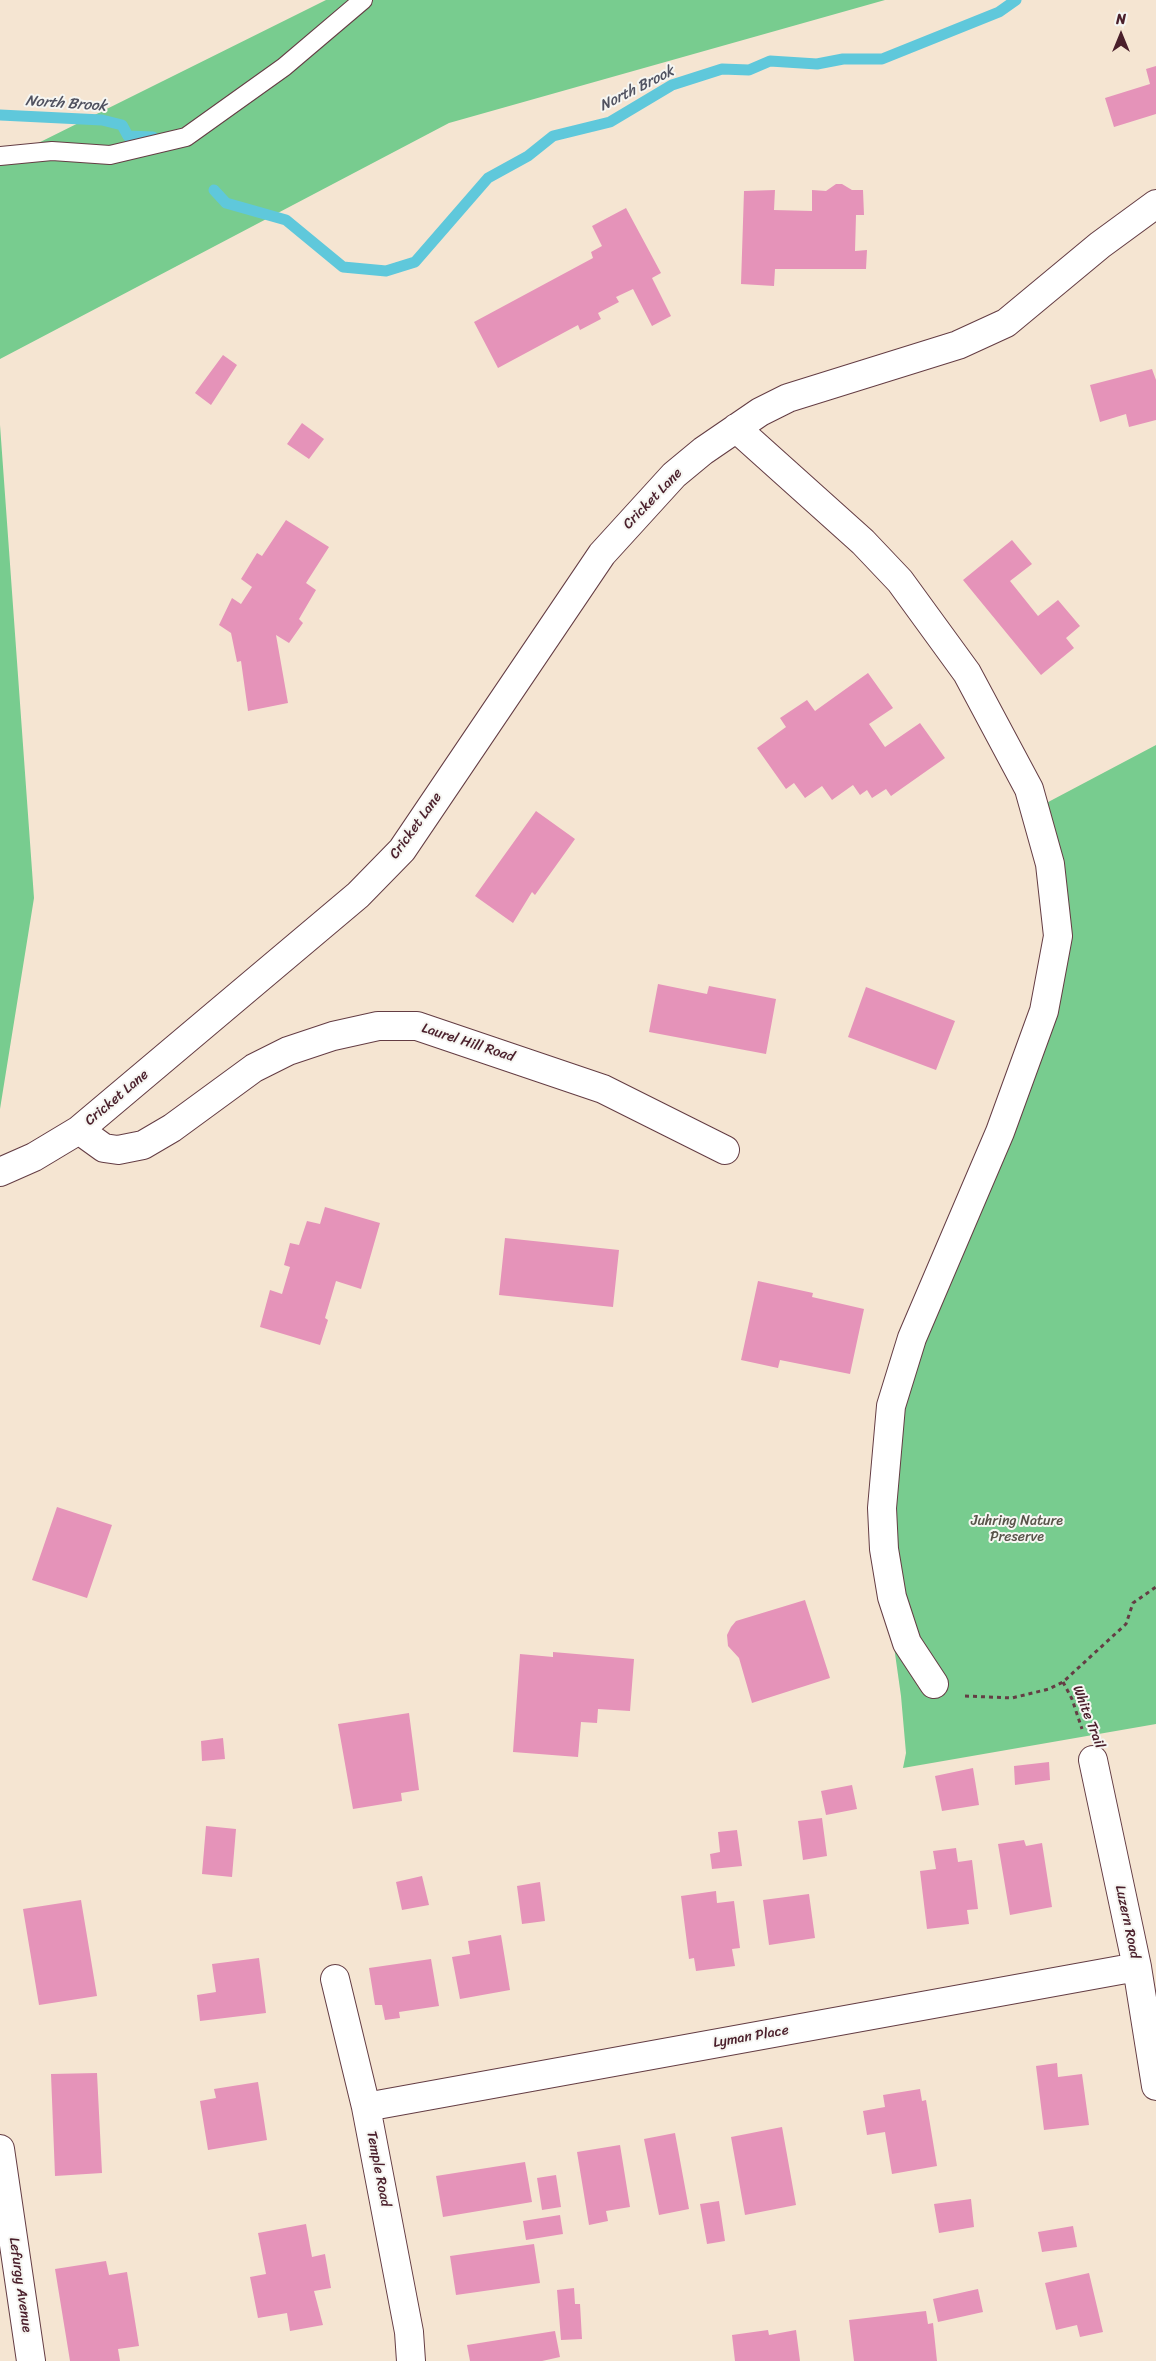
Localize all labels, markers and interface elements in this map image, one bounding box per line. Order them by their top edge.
text: N [1116,7,1126,32]
north arrow [1096,10,1146,60]
water label: North Brook [597,63,677,115]
water label: North Brook [25,92,107,116]
street label: Cricket Lane [620,465,686,533]
street label: Cricket Lane [386,790,446,862]
street label: Laurel Hill Road [420,1020,516,1066]
street label: Cricket Lane [82,1067,152,1129]
park label: Juhring Nature Preserve [971,1513,1063,1545]
street label: White Trail [1068,1683,1108,1751]
street label: Luzern Road [1111,1884,1143,1960]
street label: Lyman Place [712,2022,790,2052]
street label: Temple Road [362,2130,394,2208]
street label: Lefurgy Avenue [5,2236,35,2334]

